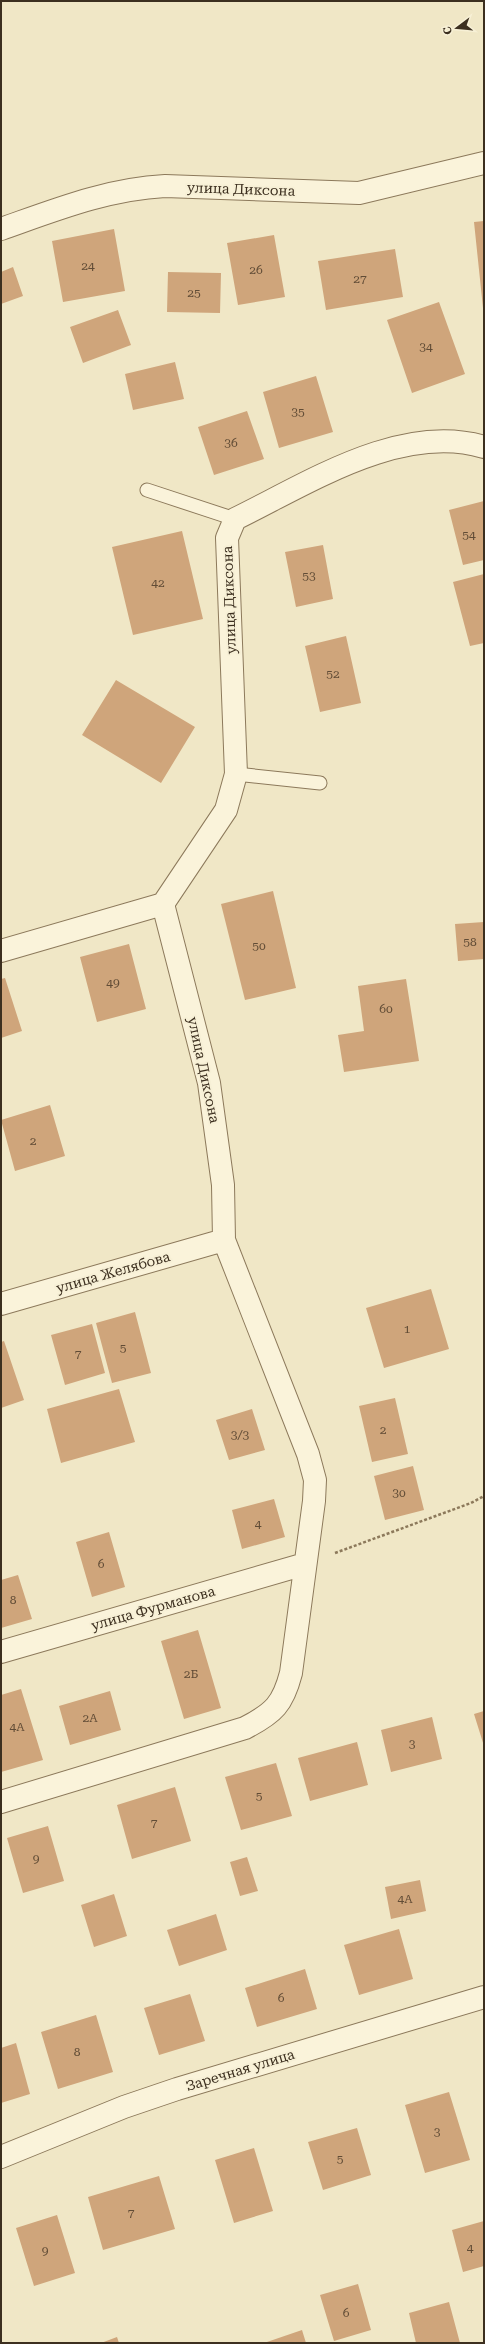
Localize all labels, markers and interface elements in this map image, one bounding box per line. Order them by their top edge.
north arrow [437,8,477,48]
text: С [440,25,455,36]
street label: улица Диксона [187,179,296,199]
house number: 24 [81,259,95,273]
house number: 26 [249,263,263,277]
house number: 27 [353,272,367,286]
house number: 25 [187,286,201,300]
house number: 34 [419,340,433,354]
house number: 35 [291,405,305,419]
house number: 36 [224,436,238,450]
house number: 54 [462,528,476,542]
street label: улица Диксона [219,545,239,654]
house number: 53 [302,569,316,583]
house number: 42 [151,576,165,590]
house number: 52 [326,667,340,681]
house number: 58 [463,935,477,949]
house number: 50 [252,939,266,953]
house number: 49 [106,976,120,990]
house number: 60 [379,1002,393,1016]
street label: улица Диксона [185,1015,223,1125]
house number: 2 [30,1134,37,1148]
street label: улица Желябова [54,1248,172,1296]
house number: 1 [404,1322,411,1336]
house number: 5 [120,1341,127,1355]
house number: 7 [75,1347,82,1361]
house number: 2 [380,1423,387,1437]
house number: 3/3 [231,1428,250,1442]
house number: 30 [392,1486,406,1500]
house number: 4 [255,1517,262,1531]
house number: 6 [98,1557,105,1571]
street label: улица Фурманова [89,1583,217,1633]
house number: 8 [10,1593,17,1607]
house number: 2Б [184,1667,199,1681]
house number: 2А [82,1711,98,1725]
house number: 4А [9,1720,25,1734]
house number: 3 [409,1737,416,1751]
house number: 5 [256,1789,263,1803]
house number: 7 [151,1816,158,1830]
house number: 9 [33,1852,40,1866]
house number: 4А [397,1892,413,1906]
house number: 6 [278,1991,285,2005]
house number: 8 [74,2045,81,2059]
street label: Заречная улица [184,2046,297,2094]
house number: 3 [434,2125,441,2139]
house number: 5 [337,2152,344,2166]
house number: 7 [128,2206,135,2220]
house number: 4 [467,2241,474,2255]
house number: 9 [42,2244,49,2258]
house number: 6 [343,2306,350,2320]

